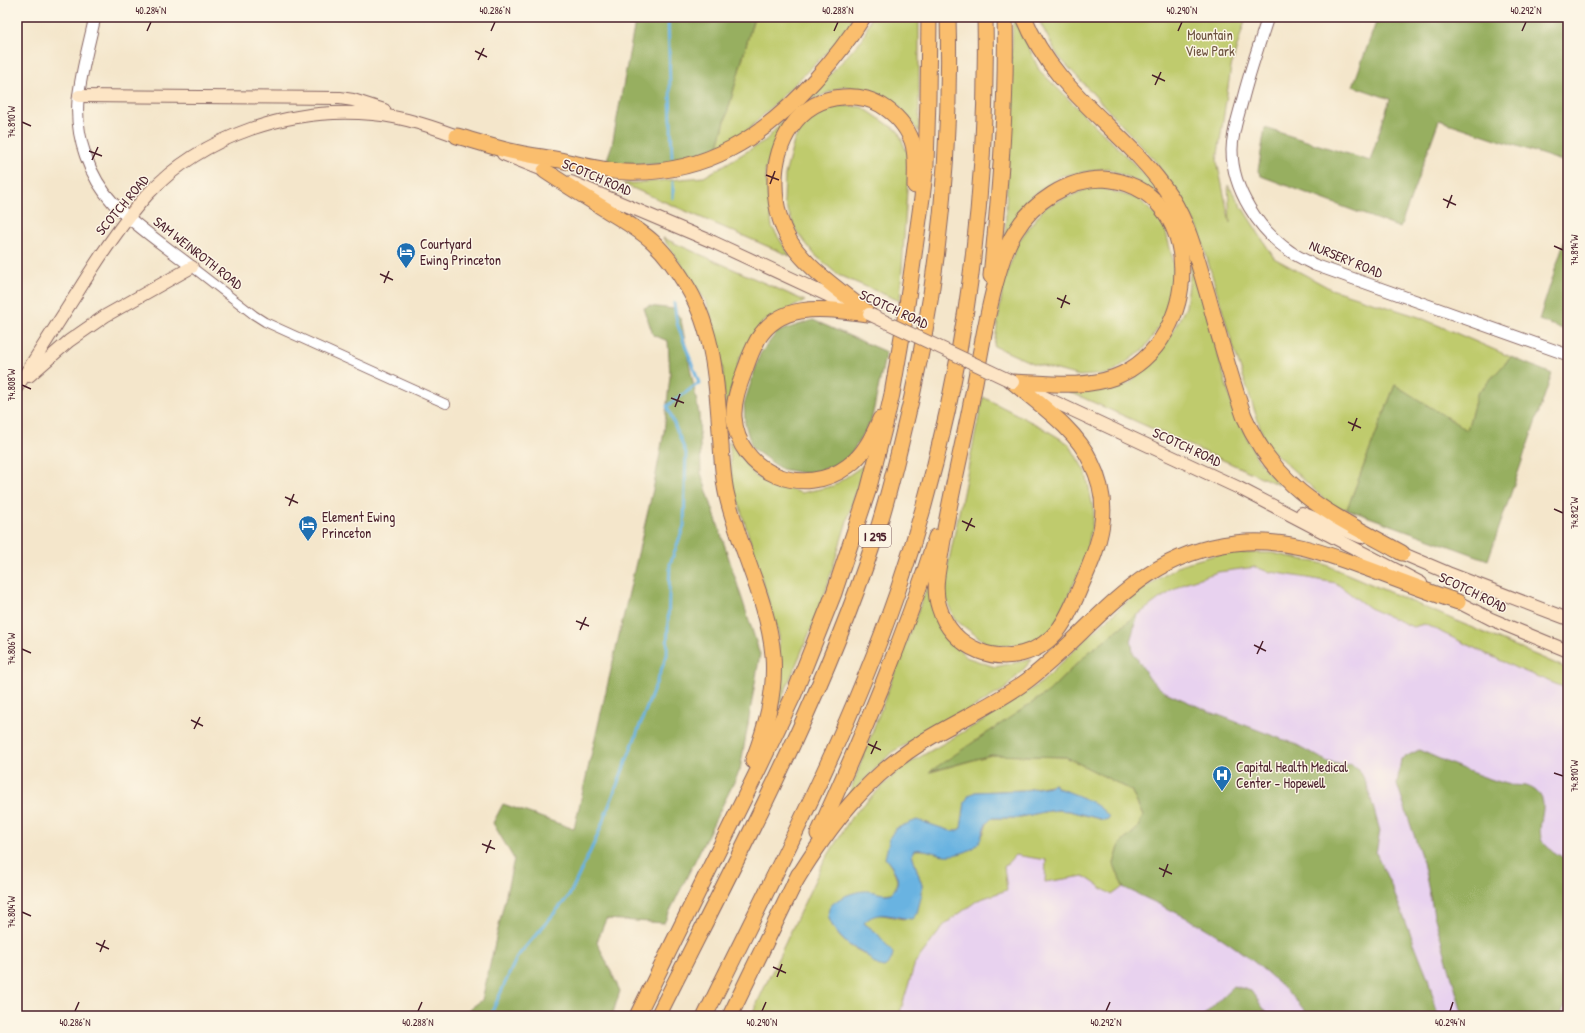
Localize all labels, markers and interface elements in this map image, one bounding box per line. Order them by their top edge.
text: 40.284°N [136,4,166,17]
text: 40.286°N [479,4,511,17]
text: 40.288°N [822,4,854,17]
text: 40.290°N [1167,4,1197,17]
text: 40.292°N [1510,4,1542,17]
park label: Mountain View Park [1185,25,1235,60]
text: 74.810°W [5,105,18,138]
street label: SCOTCH ROAD [560,153,635,200]
street label: SCOTCH ROAD [91,170,153,239]
street label: SAM WEINROTH ROAD [150,212,247,294]
place label: Courtyard Ewing Princeton [420,234,501,270]
text: 74.814°W [1568,234,1581,266]
street label: NURSERY ROAD [1307,235,1386,282]
hotel icon: Courtyard Ewing Princeton [395,241,417,269]
street label: SCOTCH ROAD [857,284,932,333]
text: 74.808°W [5,368,18,401]
street label: SCOTCH ROAD [1150,422,1225,471]
text: 74.812°W [1568,496,1581,529]
place label: Element Ewing Princeton [322,507,395,542]
hotel icon: Element Ewing Princeton [297,514,319,542]
road number: I 295 [859,525,891,547]
street label: SCOTCH ROAD [1436,567,1511,616]
text: 74.806°W [5,632,18,665]
place label: Capital Health Medical Center - Hopewell [1236,757,1348,793]
text: 74.810°W [1568,759,1581,792]
hospital icon: Capital Health Medical Center - Hopewell [1211,764,1233,792]
text: 74.804°W [5,895,18,928]
text: 40.286°N [59,1016,91,1029]
text: 40.288°N [402,1016,434,1029]
text: 40.290°N [747,1016,777,1029]
text: 40.292°N [1090,1016,1122,1029]
text: 40.294°N [1435,1016,1465,1029]

